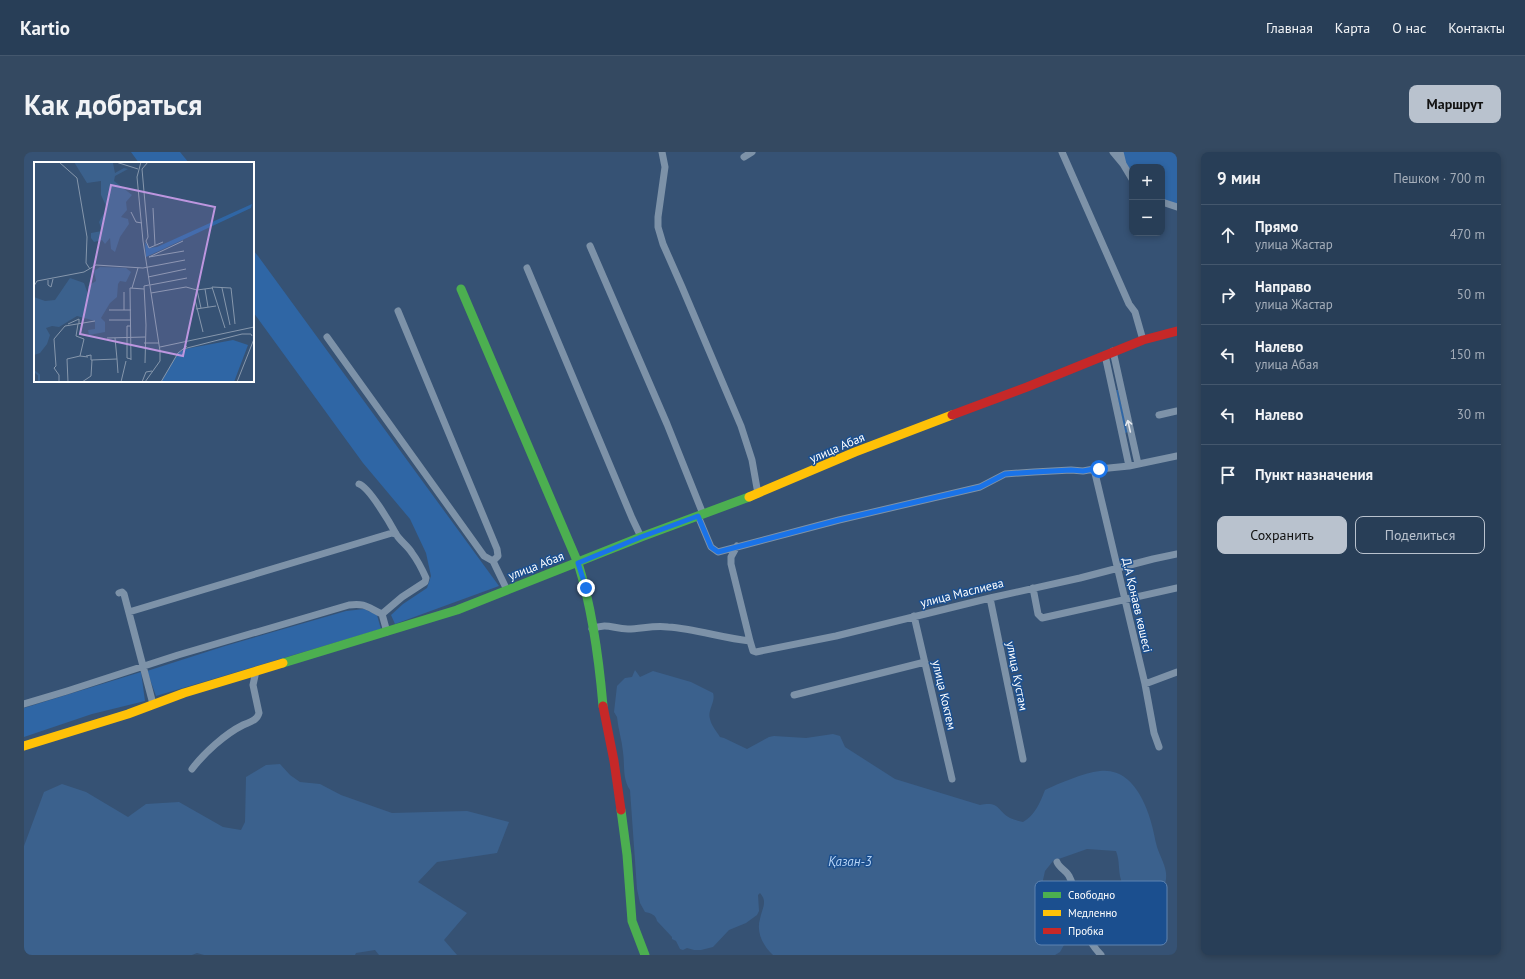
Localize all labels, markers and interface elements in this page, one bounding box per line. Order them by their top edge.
text: Kartio [20,16,70,40]
text: Главная [1266,19,1313,37]
text: Карта [1335,19,1370,37]
text: О нас [1392,19,1426,37]
text: Контакты [1448,19,1505,37]
button: Маршрут [1409,85,1501,123]
text: Как добраться [24,86,202,123]
inset map [34,162,254,382]
map controls [1129,164,1165,236]
button: + [1129,164,1165,200]
text: 9 мин [1217,167,1261,189]
text: Пешком · 700 m [1393,170,1485,187]
button: − [1129,200,1165,236]
text: Прямо [1255,217,1298,236]
icon: ahead [1217,224,1239,246]
text: 470 m [1450,226,1485,243]
text: улица Жастар [1255,236,1333,253]
text: Направо [1255,277,1311,296]
icon: right [1217,284,1239,306]
text: 50 m [1457,286,1485,303]
text: улица Жастар [1255,296,1333,313]
text: Налево [1255,337,1303,356]
icon: left [1217,344,1239,366]
text: 150 m [1450,346,1485,363]
text: улица Абая [1255,356,1318,373]
icon: left [1217,404,1239,426]
text: Налево [1255,405,1303,424]
text: 30 m [1457,406,1485,423]
one-way arrow [1125,420,1133,433]
street label: улица Абая [807,429,867,466]
route start [1090,460,1108,478]
icon: arrive [1217,464,1239,486]
text: Пункт назначения [1255,465,1373,484]
button: Сохранить [1217,516,1347,554]
button: Поделиться [1355,516,1485,554]
street label: улица Абая [506,548,566,583]
street label: Д.А Қонаев көшесі [1119,556,1156,654]
street label: улица Маслиева [919,575,1005,610]
route end [577,579,595,597]
street label: улица Кустам [1003,640,1032,712]
street label: улица Коктем [929,659,960,731]
water label: Қазан-3 [828,853,872,870]
legend [1035,881,1167,945]
text: Свободно [1068,888,1115,902]
text: Медленно [1068,906,1117,920]
text: Пробка [1068,924,1104,938]

